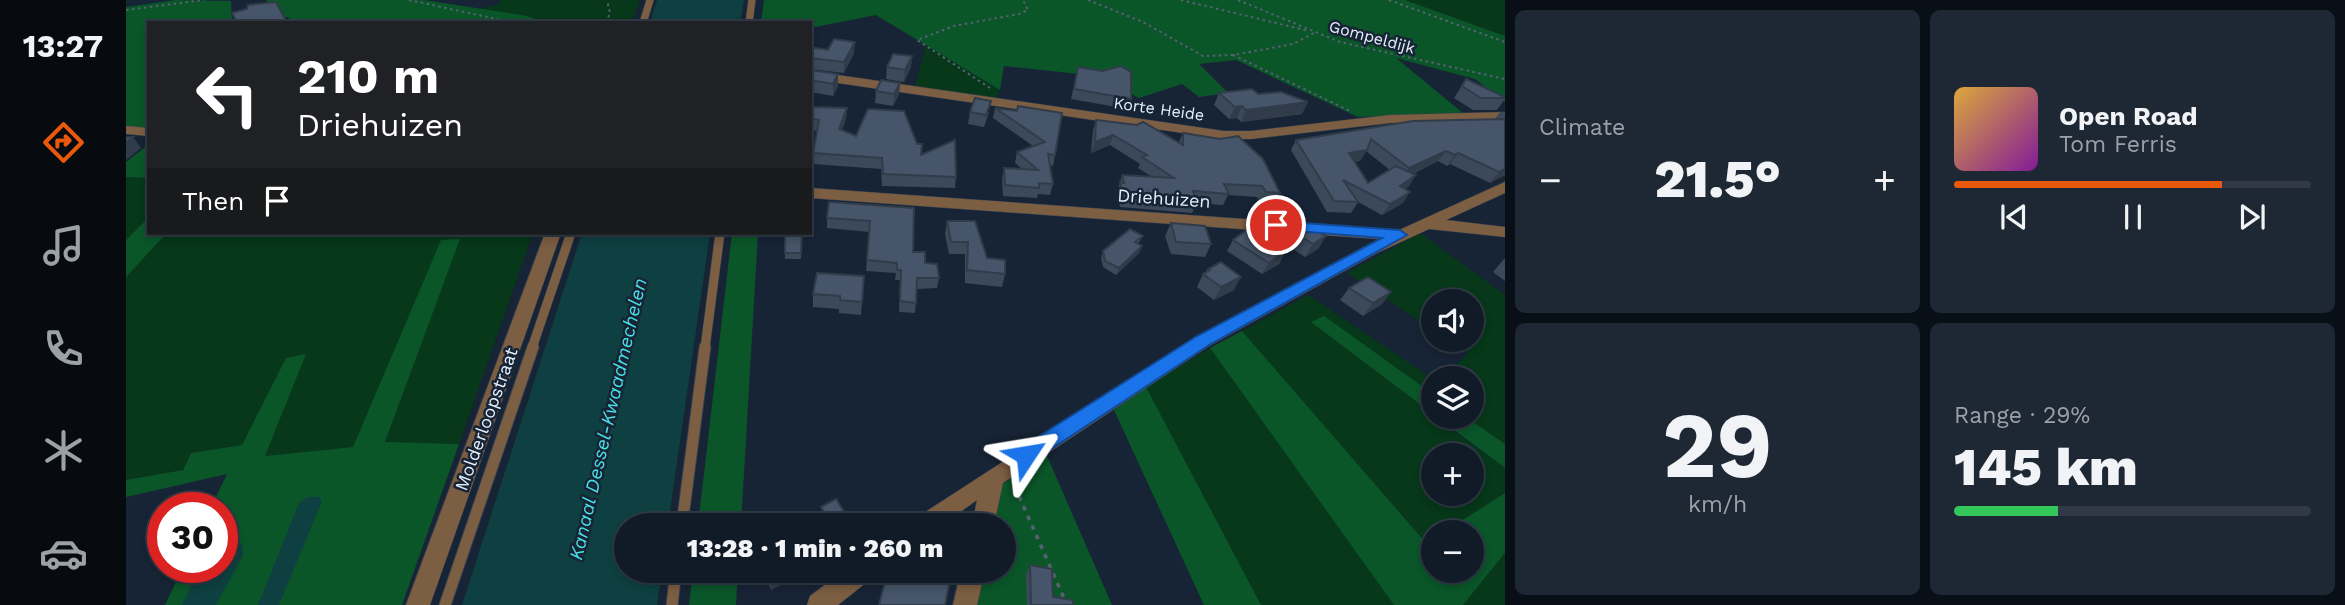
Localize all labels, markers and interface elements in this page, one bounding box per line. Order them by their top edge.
street label: Gompeldijk [1327,16,1417,58]
text: 13:27 [23,27,103,65]
text: 210 m [297,47,439,105]
icon: left [182,49,273,140]
street label: Korte Heide [1113,93,1205,125]
text: Open Road [2059,101,2197,131]
text: Driehuizen [297,106,463,144]
text: Climate [1539,114,1625,141]
icon: directions [39,118,88,167]
text: Tom Ferris [2059,131,2177,158]
text: 21.5° [1654,149,1781,210]
text: − [1539,158,1562,202]
text: + [1873,158,1896,202]
icon: arrive [258,182,296,220]
street label: Driehuizen [1117,184,1211,212]
text: Then [182,186,244,216]
pin [1246,195,1306,255]
icon: previous [1995,198,2033,236]
icon: pause [2114,198,2152,236]
icon: next [2233,198,2271,236]
icon: arrive [1257,206,1295,244]
icon: music [39,221,88,270]
water label: Kanaal Dessel-Kwaadmechelen [564,276,652,562]
map controls [1421,289,1484,583]
button: sound [1421,289,1484,352]
icon: phone [39,324,88,373]
street label: Molderloopstraat [450,344,522,493]
button: layers [1421,366,1484,429]
text: 29 [1662,392,1773,499]
text: Range · 29% [1954,402,2090,429]
position arrow [989,418,1063,492]
icon: climate [39,426,88,475]
text: 145 km [1954,437,2138,498]
button: + [1421,443,1484,506]
text: km/h [1688,491,1747,518]
speed limit sign: 30 [147,492,238,583]
button: − [1421,520,1484,583]
icon: car [39,529,88,578]
text: 13:28 · 1 min · 260 m [687,533,943,563]

